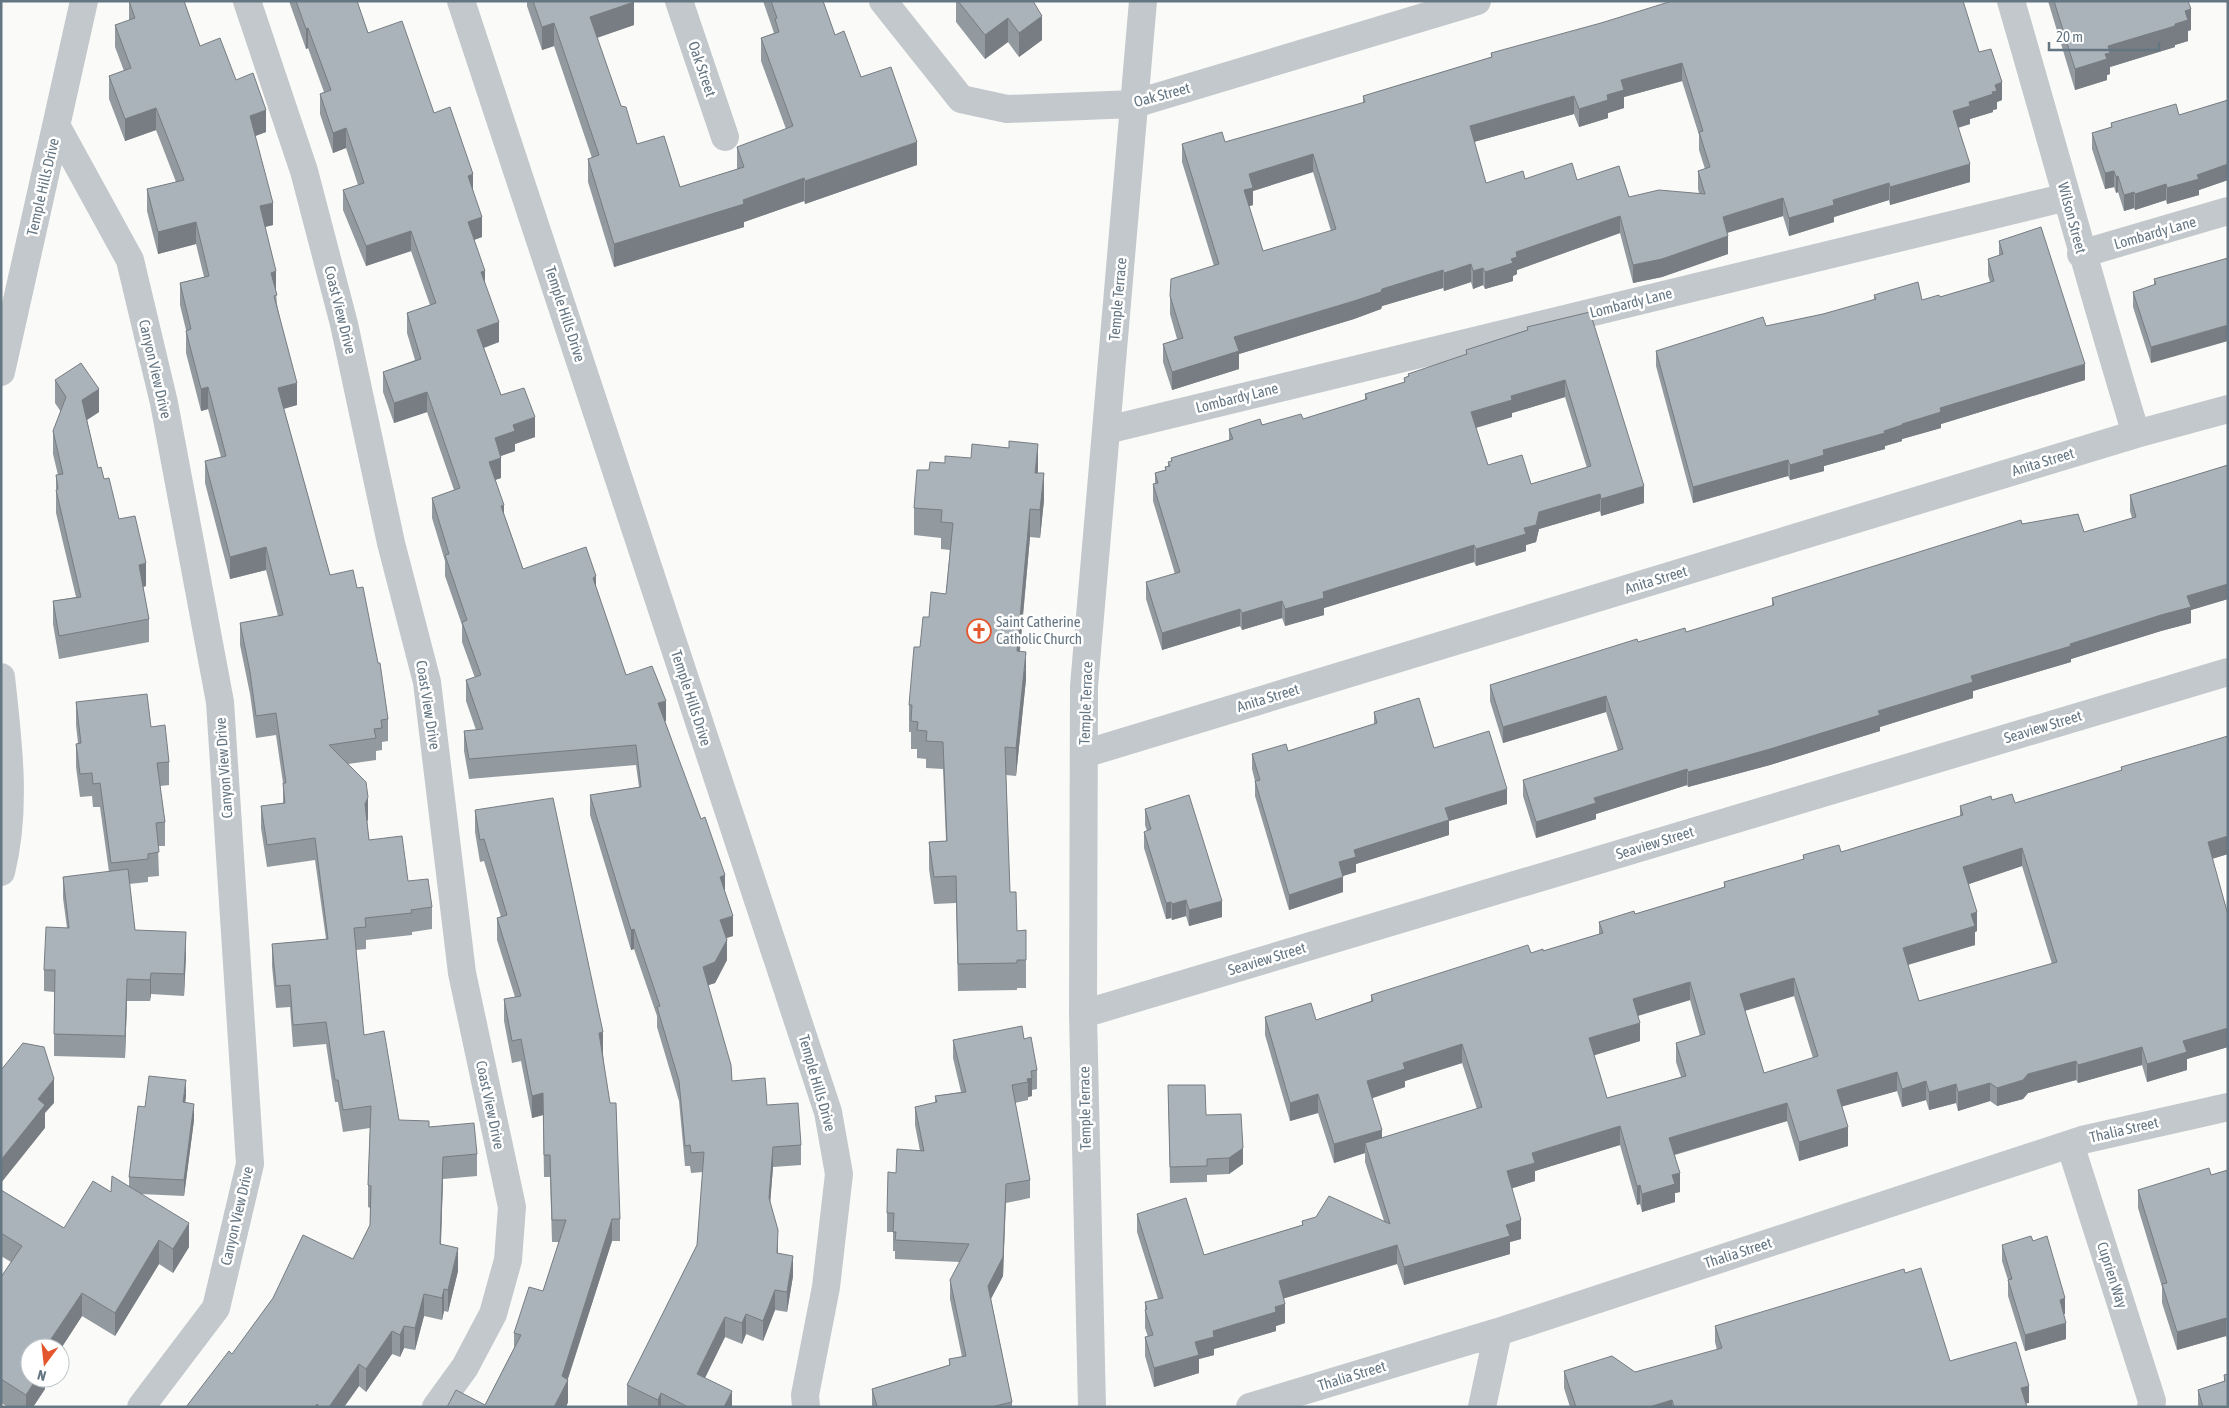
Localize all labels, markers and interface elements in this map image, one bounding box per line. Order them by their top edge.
scale bar [2049,20,2159,52]
text: 20 m [2056,28,2083,45]
street label: Oak Street [685,39,720,99]
street label: Oak Street [1132,79,1192,110]
street label: Temple Hills Drive [23,136,62,237]
street label: Wilson Street [2055,180,2090,255]
street label: Lombardy Lane [2112,213,2198,252]
street label: Temple Terrace [1105,256,1130,341]
street label: Coast View Drive [321,264,360,356]
street label: Temple Hills Drive [542,264,589,364]
street label: Lombardy Lane [1588,284,1674,321]
street label: Canyon View Drive [136,318,175,420]
street label: Lombardy Lane [1194,379,1280,416]
street label: Anita Street [2010,444,2076,479]
street label: Anita Street [1623,562,1689,597]
place label: Saint Catherine Catholic Church [996,613,1082,647]
church icon: Saint Catherine Catholic Church [966,618,992,644]
street label: Temple Hills Drive [668,648,715,748]
street label: Coast View Drive [413,659,444,751]
street label: Temple Terrace [1076,661,1095,745]
street label: Anita Street [1235,680,1301,715]
street label: Seaview Street [2002,707,2084,746]
street label: Canyon View Drive [211,717,236,819]
street label: Seaview Street [1614,823,1696,862]
street label: Seaview Street [1226,939,1308,978]
street label: Temple Hills Drive [796,1033,839,1133]
street label: Coast View Drive [473,1059,508,1151]
street label: Temple Terrace [1075,1066,1094,1150]
street label: Thalia Street [2088,1113,2160,1146]
street label: Canyon View Drive [217,1165,256,1267]
street label: Thalia Street [1702,1234,1774,1271]
street label: Cuprien Way [2094,1240,2131,1310]
north arrow [20,1338,70,1388]
street label: Thalia Street [1316,1357,1388,1394]
text: N [36,1367,48,1384]

